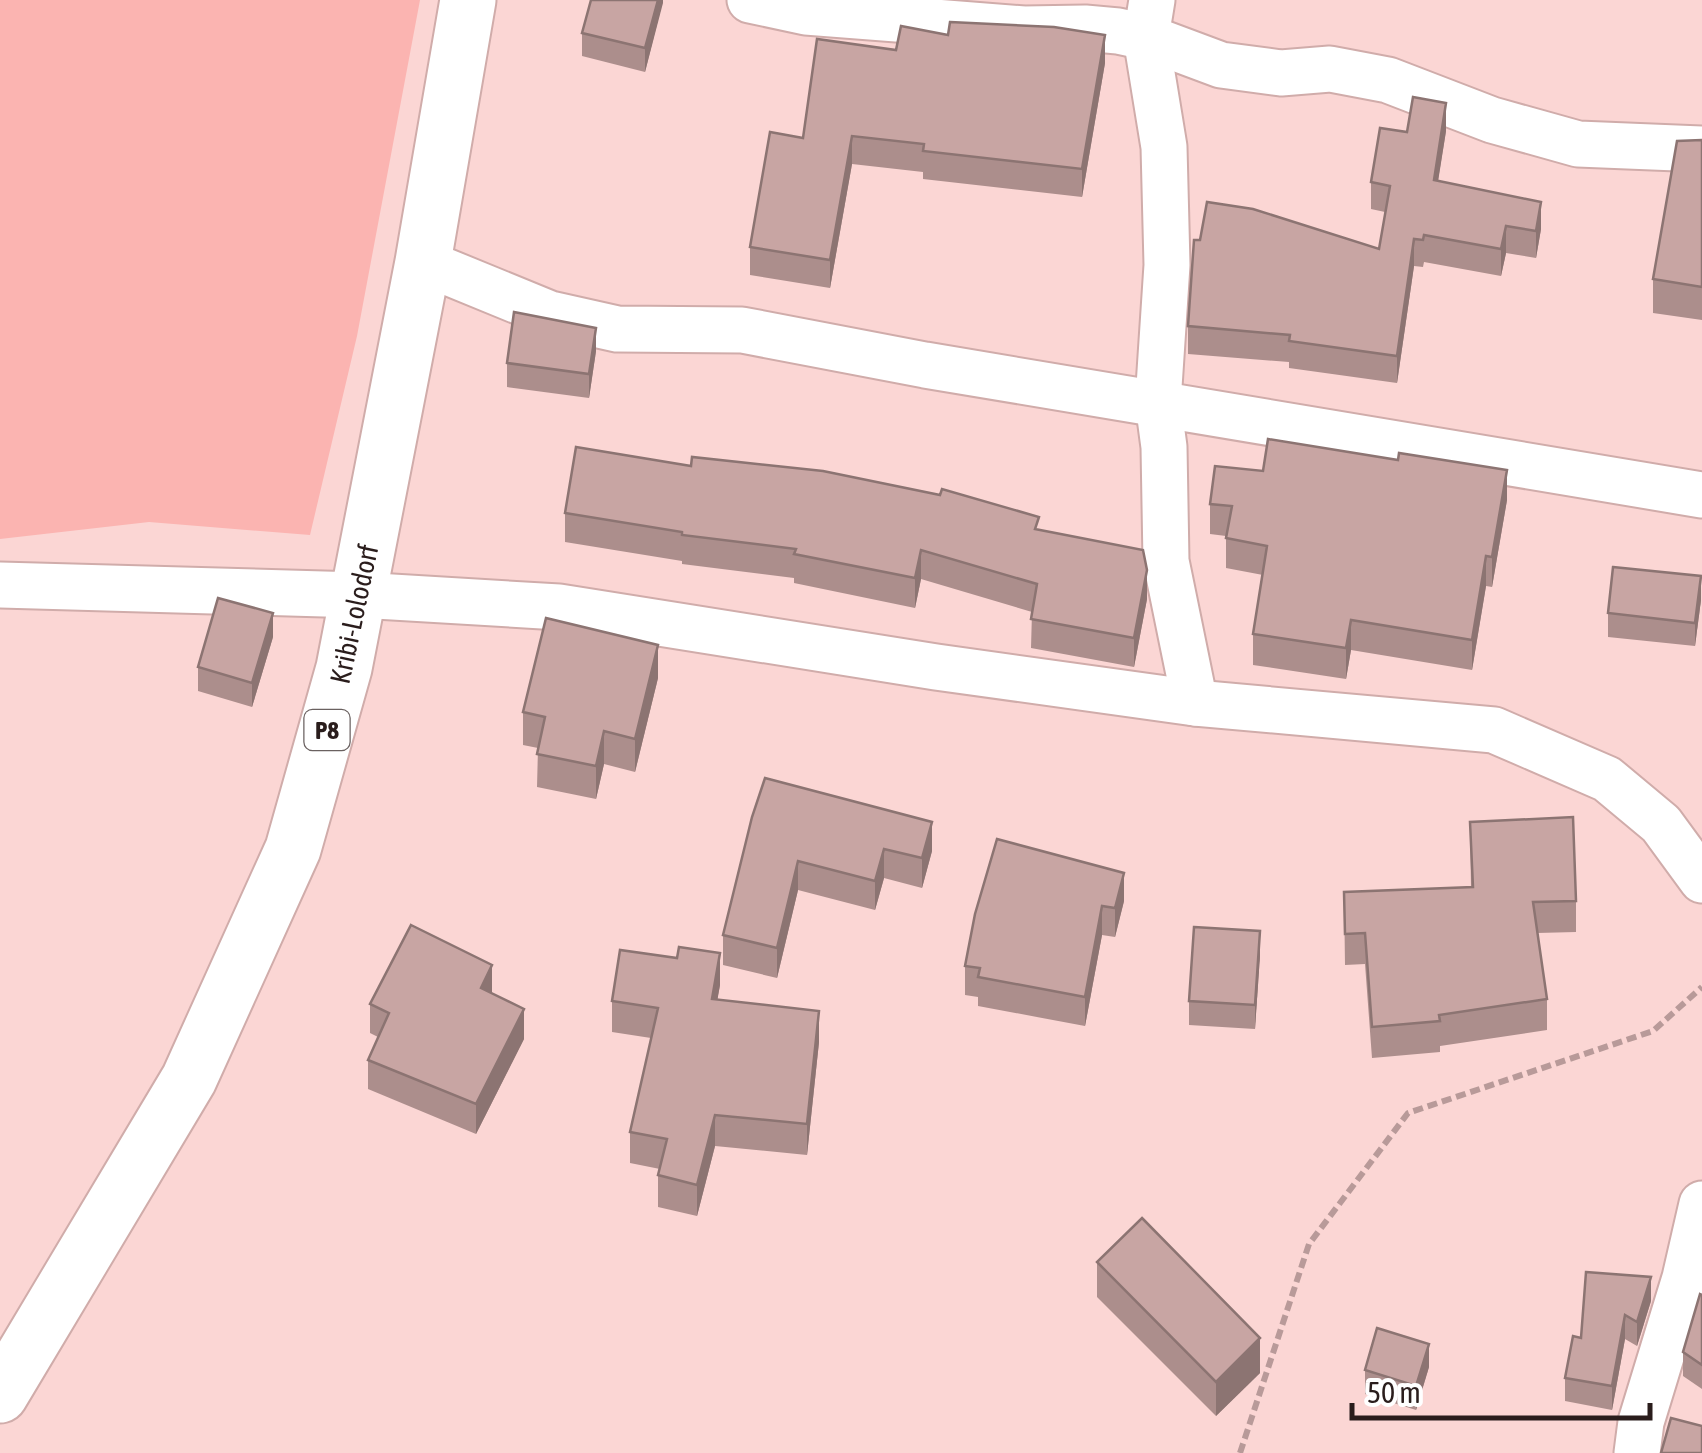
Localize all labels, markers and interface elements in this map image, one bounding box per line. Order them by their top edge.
street label: Kribi-Lolodorf [324,541,384,687]
road number: P8 [304,710,350,750]
scale bar [1352,1358,1650,1420]
text: 50 m [1367,1375,1421,1409]

